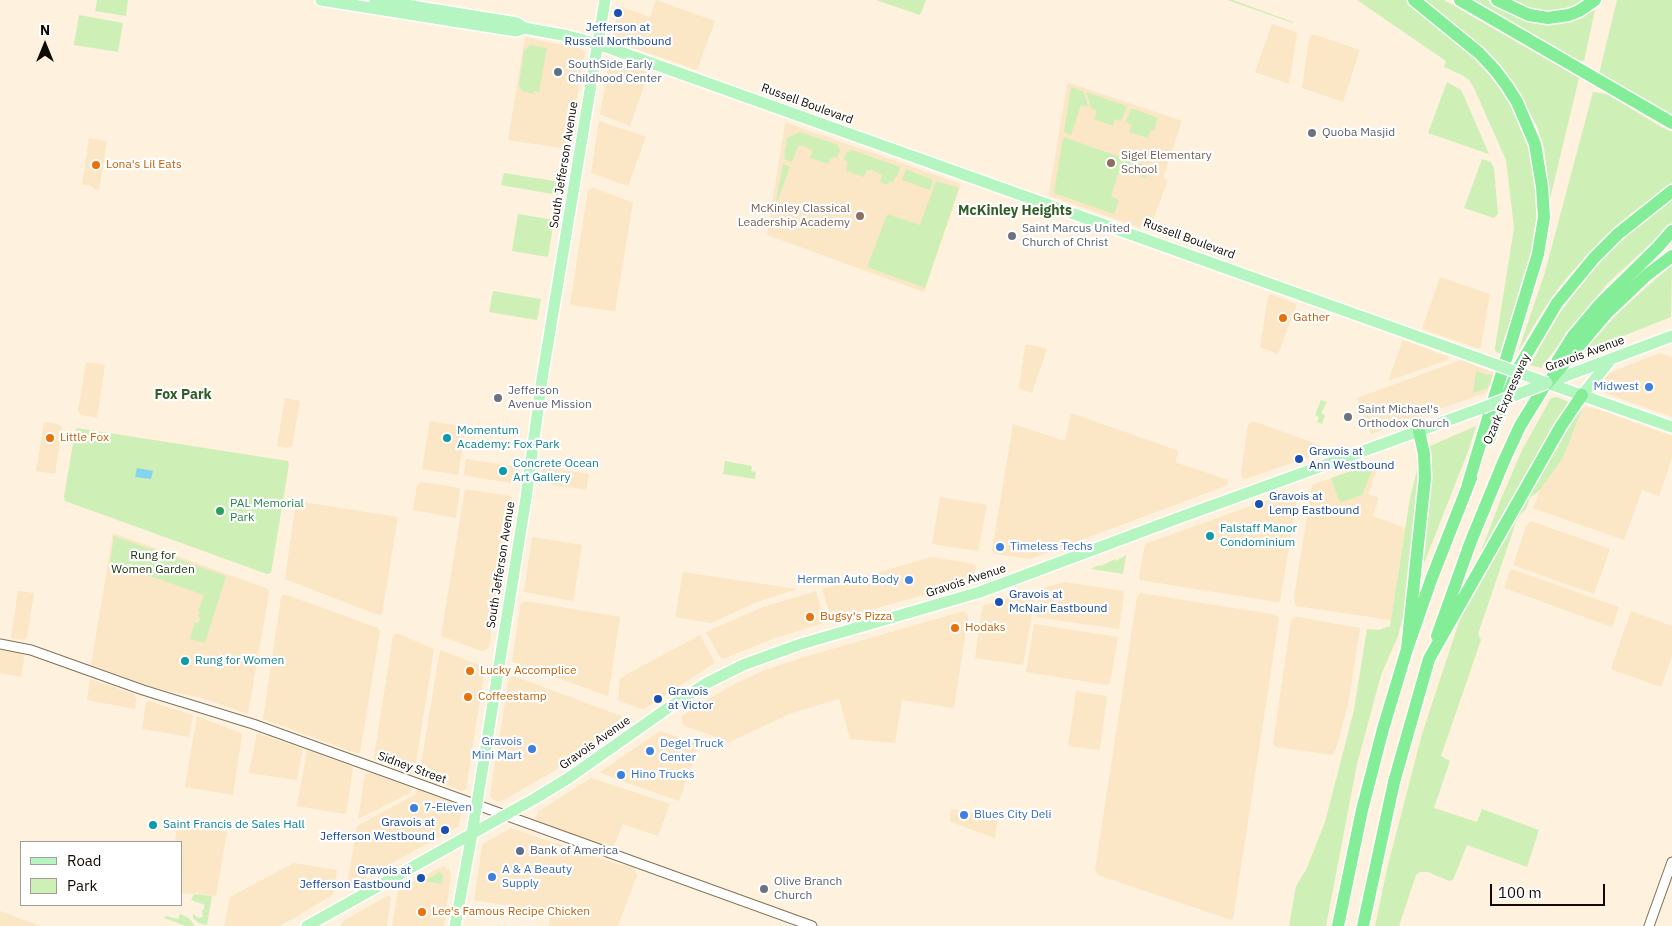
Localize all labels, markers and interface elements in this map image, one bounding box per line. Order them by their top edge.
marker: Jefferson at Russell Northbound [612,7,624,19]
north arrow [20,20,70,70]
text: N [40,21,50,39]
place label: Jefferson at Russell Northbound [565,21,671,49]
place label: SouthSide Early Childhood Center [568,58,662,86]
marker: SouthSide Early Childhood Center [552,66,564,78]
street label: Russell Boulevard [759,81,855,127]
street label: South Jefferson Avenue [547,101,581,229]
place label: Quoba Masjid [1322,126,1395,140]
marker: Quoba Masjid [1306,127,1318,139]
place label: Sigel Elementary School [1121,149,1212,177]
marker: Sigel Elementary School [1105,157,1117,169]
place label: Lona's Lil Eats [106,158,182,172]
marker: Lona's Lil Eats [90,159,102,171]
place label: McKinley Classical Leadership Academy [738,202,850,230]
district label: McKinley Heights [958,203,1072,219]
marker: McKinley Classical Leadership Academy [854,210,866,222]
street label: Russell Boulevard [1141,216,1237,262]
place label: Saint Marcus United Church of Christ [1022,222,1130,250]
marker: Saint Marcus United Church of Christ [1006,230,1018,242]
place label: Gather [1293,311,1330,325]
marker: Gather [1277,312,1289,324]
street label: Gravois Avenue [1543,333,1627,375]
street label: Ozark Expressway [1481,351,1533,447]
place label: Midwest [1594,380,1639,394]
marker: Midwest [1643,381,1655,393]
place label: Jefferson Avenue Mission [508,384,592,412]
district label: Fox Park [154,387,212,403]
marker: Jefferson Avenue Mission [492,392,504,404]
place label: Saint Michael's Orthodox Church [1358,403,1449,431]
marker: Saint Michael's Orthodox Church [1342,411,1354,423]
place label: Momentum Academy: Fox Park [457,424,560,452]
place label: Little Fox [60,431,109,445]
marker: Little Fox [44,432,56,444]
marker: Momentum Academy: Fox Park [441,432,453,444]
place label: Gravois at Ann Westbound [1309,445,1394,473]
marker: Gravois at Ann Westbound [1293,453,1305,465]
place label: Concrete Ocean Art Gallery [513,457,599,485]
marker: Concrete Ocean Art Gallery [497,465,509,477]
place label: Gravois at Lemp Eastbound [1269,490,1359,518]
place label: PAL Memorial Park [230,497,304,525]
marker: Gravois at Lemp Eastbound [1253,498,1265,510]
street label: South Jefferson Avenue [484,501,518,629]
marker: PAL Memorial Park [214,505,226,517]
place label: Falstaff Manor Condominium [1220,522,1297,550]
marker: Falstaff Manor Condominium [1204,530,1216,542]
place label: Timeless Techs [1010,540,1093,554]
marker: Timeless Techs [994,541,1006,553]
park label: Rung for Women Garden [111,549,195,577]
street label: Gravois Avenue [924,561,1008,601]
place label: Herman Auto Body [797,573,899,587]
marker: Herman Auto Body [903,574,915,586]
place label: Gravois at McNair Eastbound [1009,588,1108,616]
marker: Gravois at McNair Eastbound [993,596,1005,608]
place label: Bugsy's Pizza [820,610,892,624]
marker: Bugsy's Pizza [804,611,816,623]
place label: Hodaks [965,621,1006,635]
marker: Hodaks [949,622,961,634]
place label: Rung for Women [195,654,284,668]
marker: Rung for Women [179,655,191,667]
place label: Lucky Accomplice [480,664,576,678]
marker: Lucky Accomplice [464,665,476,677]
place label: Gravois at Victor [668,685,713,713]
place label: Coffeestamp [478,690,547,704]
marker: Coffeestamp [462,691,474,703]
marker: Gravois at Victor [652,693,664,705]
street label: Gravois Avenue [557,713,633,773]
place label: Gravois Mini Mart [472,735,522,763]
place label: Degel Truck Center [660,737,723,765]
marker: Gravois Mini Mart [526,743,538,755]
marker: Degel Truck Center [644,745,656,757]
street label: Sidney Street [376,749,448,787]
place label: Hino Trucks [631,768,694,782]
marker: Hino Trucks [615,769,627,781]
place label: 7-Eleven [424,801,472,815]
marker: 7-Eleven [408,802,420,814]
place label: Blues City Deli [974,808,1052,822]
marker: Blues City Deli [958,809,970,821]
place label: Gravois at Jefferson Westbound [320,816,435,844]
place label: Saint Francis de Sales Hall [163,818,305,832]
marker: Saint Francis de Sales Hall [147,819,159,831]
marker: Gravois at Jefferson Westbound [439,824,451,836]
legend [20,841,182,906]
place label: Bank of America [530,844,618,858]
marker: Bank of America [514,845,526,857]
text: Road [67,851,102,870]
place label: A & A Beauty Supply [502,863,572,891]
place label: Gravois at Jefferson Eastbound [300,864,411,892]
marker: A & A Beauty Supply [486,871,498,883]
marker: Gravois at Jefferson Eastbound [415,872,427,884]
scale bar [1492,874,1607,906]
place label: Olive Branch Church [774,875,842,903]
text: Park [67,876,97,895]
marker: Olive Branch Church [758,883,770,895]
text: 100 m [1498,883,1542,902]
place label: Lee's Famous Recipe Chicken [432,905,590,919]
marker: Lee's Famous Recipe Chicken [416,906,428,918]

